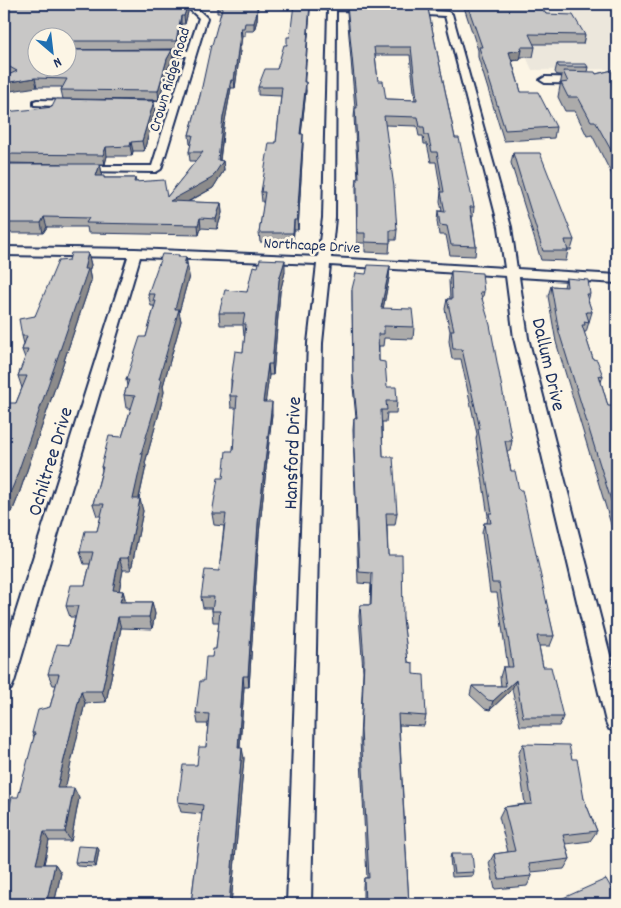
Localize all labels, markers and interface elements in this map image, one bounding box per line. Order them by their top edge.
street label: Crown Ridge Road [144,25,197,135]
north arrow [28,28,78,78]
text: N [49,51,65,72]
street label: Northcape Drive [263,232,361,261]
street label: Dallum Drive [523,315,571,414]
street label: Hansford Drive [278,396,310,510]
street label: Ochiltree Drive [22,404,82,520]

